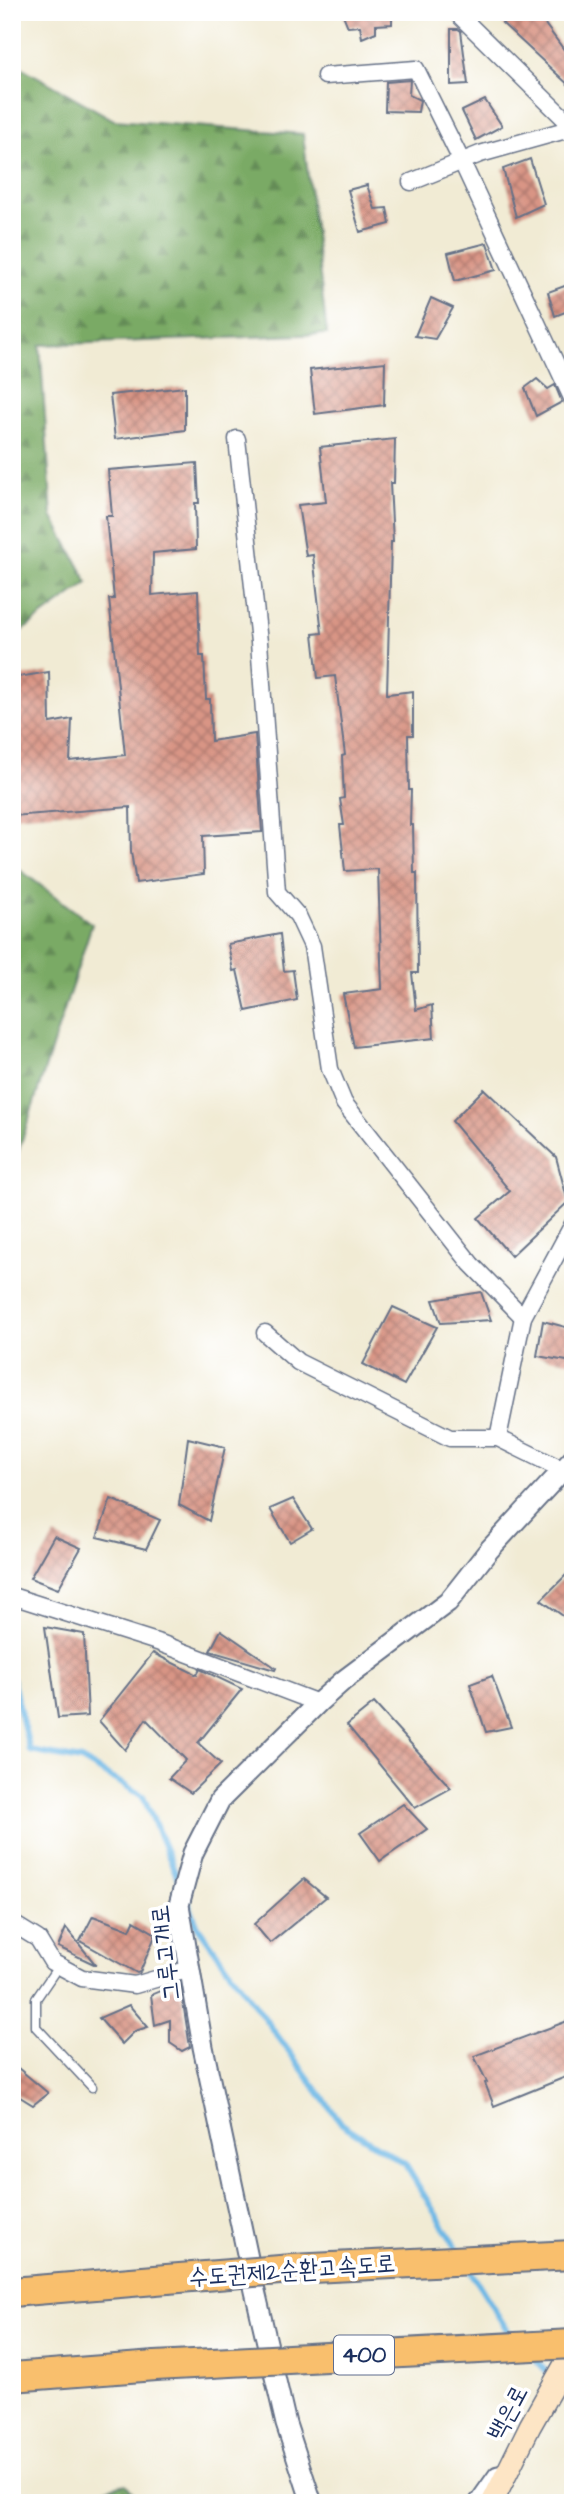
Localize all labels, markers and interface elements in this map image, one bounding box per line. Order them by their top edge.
street label: 그루고개로 [143,1903,189,2003]
street label: 수도권제2순환고속도로 [188,2247,396,2295]
road number: 400 [334,2336,394,2374]
street label: 백은로 [479,2379,537,2447]

